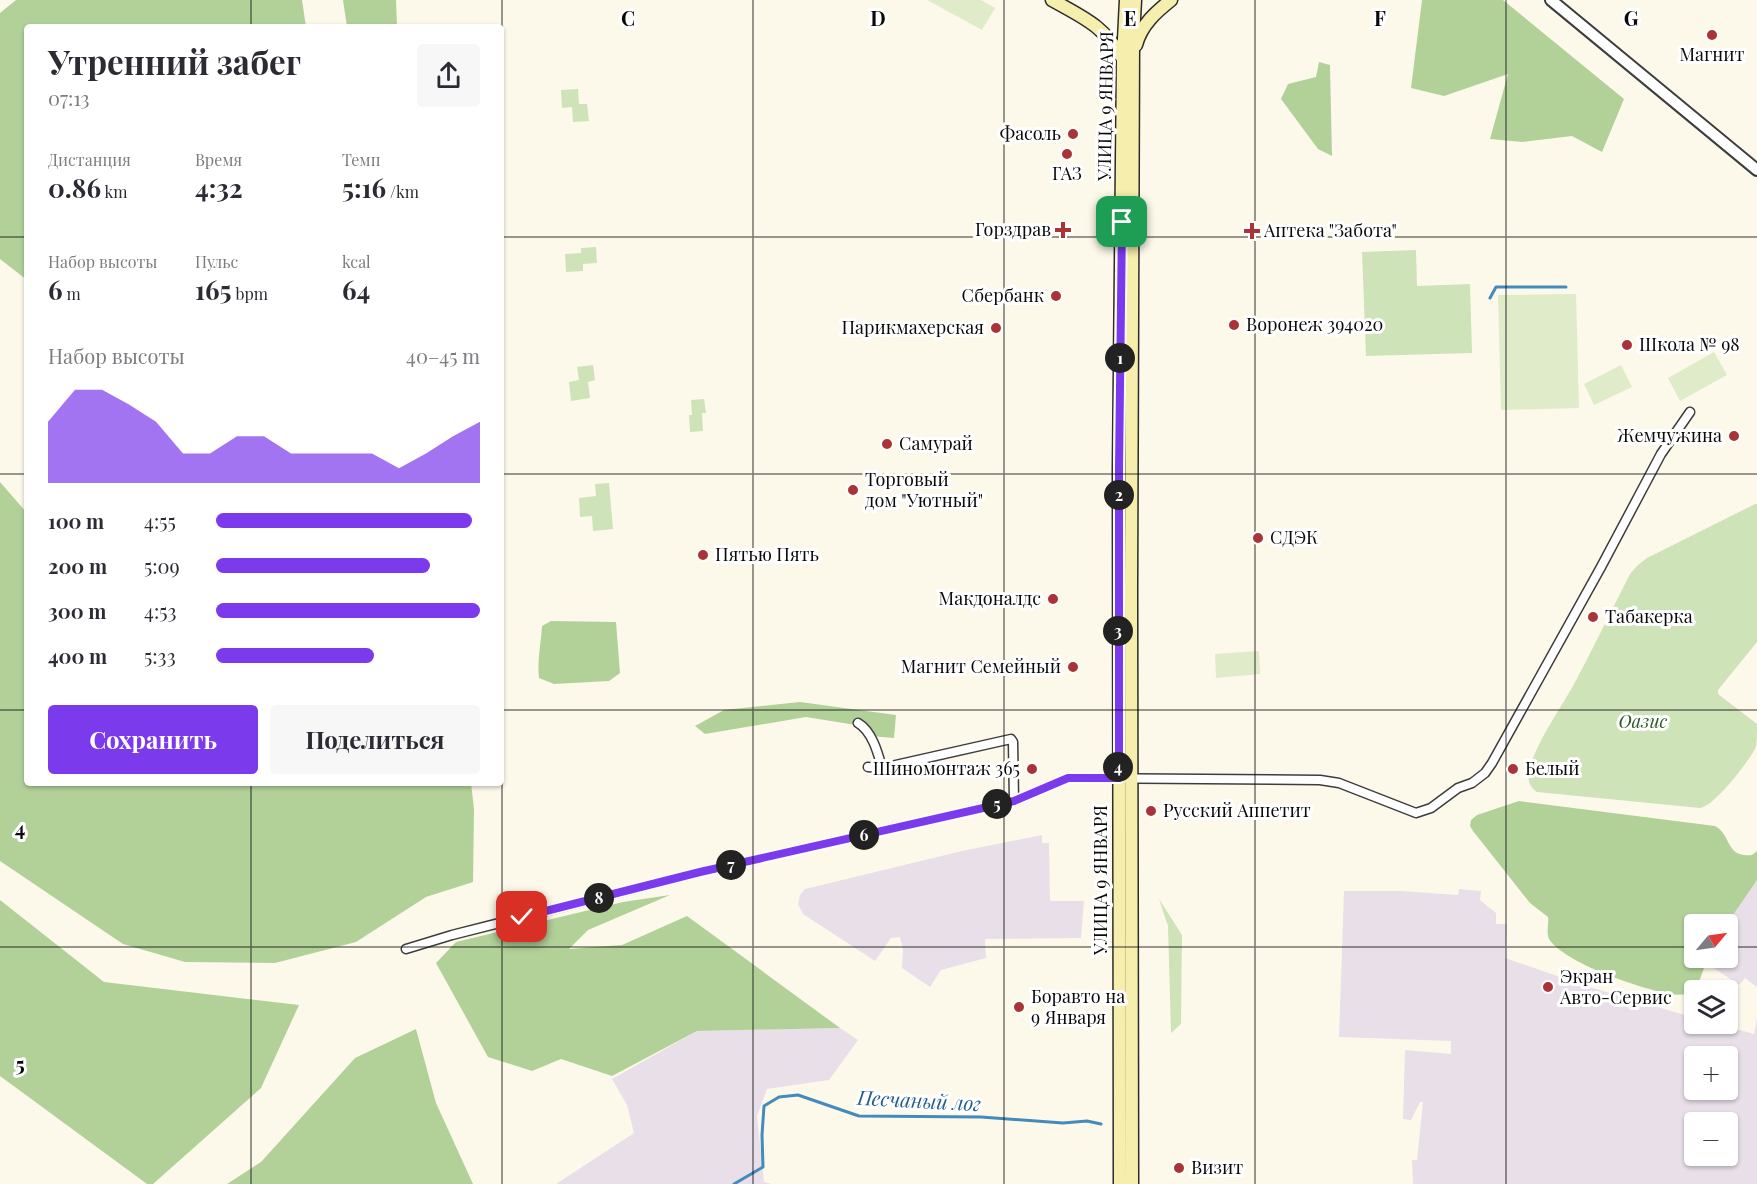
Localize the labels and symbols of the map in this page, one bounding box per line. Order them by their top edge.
text: C [621,4,635,31]
text: D [870,4,886,31]
text: E [1124,4,1136,31]
text: F [1374,4,1386,31]
text: G [1624,4,1639,31]
marker: Магнит [1705,28,1719,42]
street label: УЛИЦА 9 ЯНВАРЯ [1092,31,1118,182]
place label: Магнит [1679,42,1745,66]
place label: Фасоль [1000,121,1061,145]
marker: Фасоль [1066,127,1080,141]
marker: ГАЗ [1060,147,1074,161]
place label: ГАЗ [1052,161,1082,185]
pin [1096,196,1147,247]
place label: Горздрав [975,217,1051,241]
place label: Аптека "Забота" [1263,218,1397,242]
marker: Горздрав [1056,223,1070,237]
marker: Аптека "Забота" [1245,224,1259,238]
place label: Сбербанк [962,283,1044,307]
marker: Сбербанк [1049,289,1063,303]
place label: Воронеж 394020 [1246,312,1383,336]
place label: Парикмахерская [841,315,984,339]
marker: Воронеж 394020 [1227,318,1241,332]
marker: Парикмахерская [989,321,1003,335]
place label: Школа № 98 [1639,332,1740,356]
marker: Школа № 98 [1620,338,1634,352]
pin: 1 [1105,343,1135,373]
place label: Жемчужина [1617,423,1722,447]
marker: Жемчужина [1727,429,1741,443]
place label: Самурай [899,431,973,455]
marker: Самурай [880,437,894,451]
place label: Торговый дом "Уютный" [865,467,983,512]
pin: 2 [1104,480,1134,510]
marker: Торговый дом "Уютный" [846,483,860,497]
place label: СДЭК [1270,525,1318,549]
marker: СДЭК [1251,531,1265,545]
place label: Пятью Пять [715,542,819,566]
marker: Пятью Пять [696,548,710,562]
place label: Макдоналдс [939,586,1041,610]
marker: Макдоналдс [1046,592,1060,606]
place label: Табакерка [1605,604,1693,628]
marker: Табакерка [1586,610,1600,624]
pin: 3 [1103,616,1133,646]
place label: Магнит Семейный [901,654,1061,678]
marker: Магнит Семейный [1066,660,1080,674]
park label: Оазис [1619,709,1668,733]
pin: 4 [1103,752,1133,782]
place label: Шиномонтаж 365 [873,756,1020,780]
place label: Белый [1525,756,1579,780]
marker: Шиномонтаж 365 [1025,762,1039,776]
marker: Белый [1506,762,1520,776]
pin: 5 [982,789,1012,819]
place label: Русский Аппетит [1163,798,1311,822]
marker: Русский Аппетит [1144,804,1158,818]
street label: УЛИЦА 9 ЯНВАРЯ [1088,805,1112,956]
text: 4 [15,814,25,841]
pin: 6 [849,820,879,850]
pin: 7 [716,850,746,880]
pin: 8 [584,883,614,913]
pin [496,891,547,942]
north arrow [1684,914,1738,968]
place label: Экран Авто-Сервис [1559,964,1672,1009]
marker: Экран Авто-Сервис [1541,980,1555,994]
place label: Боравто на 9 Января [1031,984,1125,1029]
marker: Боравто на 9 Января [1012,1000,1026,1014]
text: 5 [15,1050,25,1077]
water label: Песчаный лог [856,1083,982,1116]
place label: Визит [1191,1155,1243,1179]
marker: Визит [1172,1161,1186,1175]

